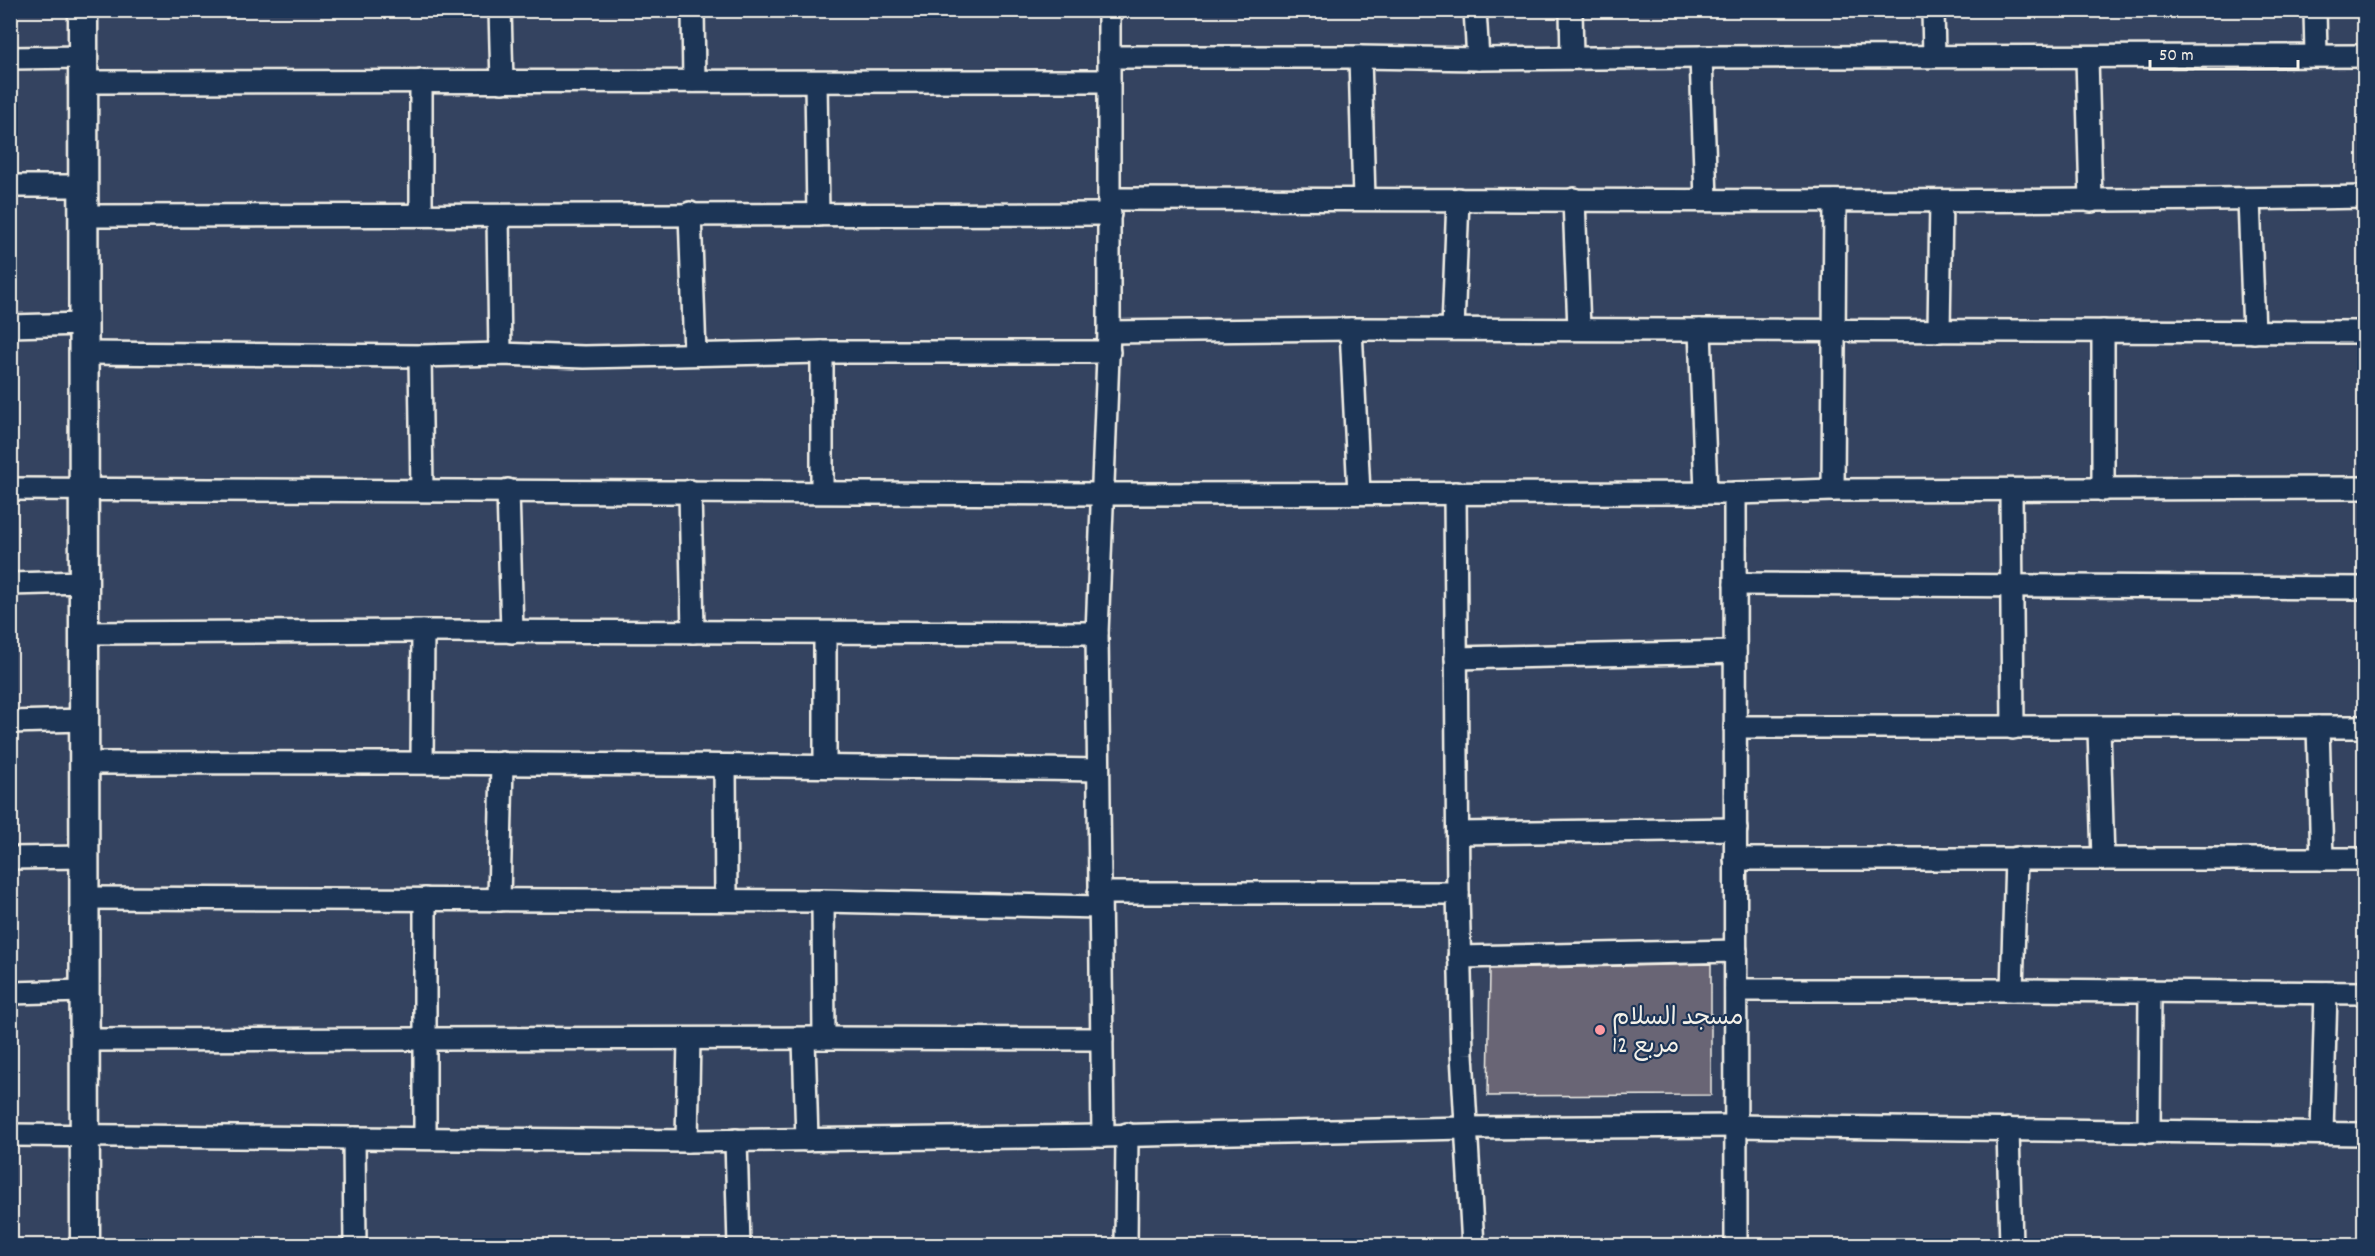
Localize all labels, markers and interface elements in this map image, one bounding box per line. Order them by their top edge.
scale bar [2150,33,2298,71]
text: 50 m [2159,44,2194,69]
place label: مسجد السلام مربع 12 [1612,1002,1743,1064]
marker: مسجد السلام مربع 12 [1593,1023,1607,1037]

